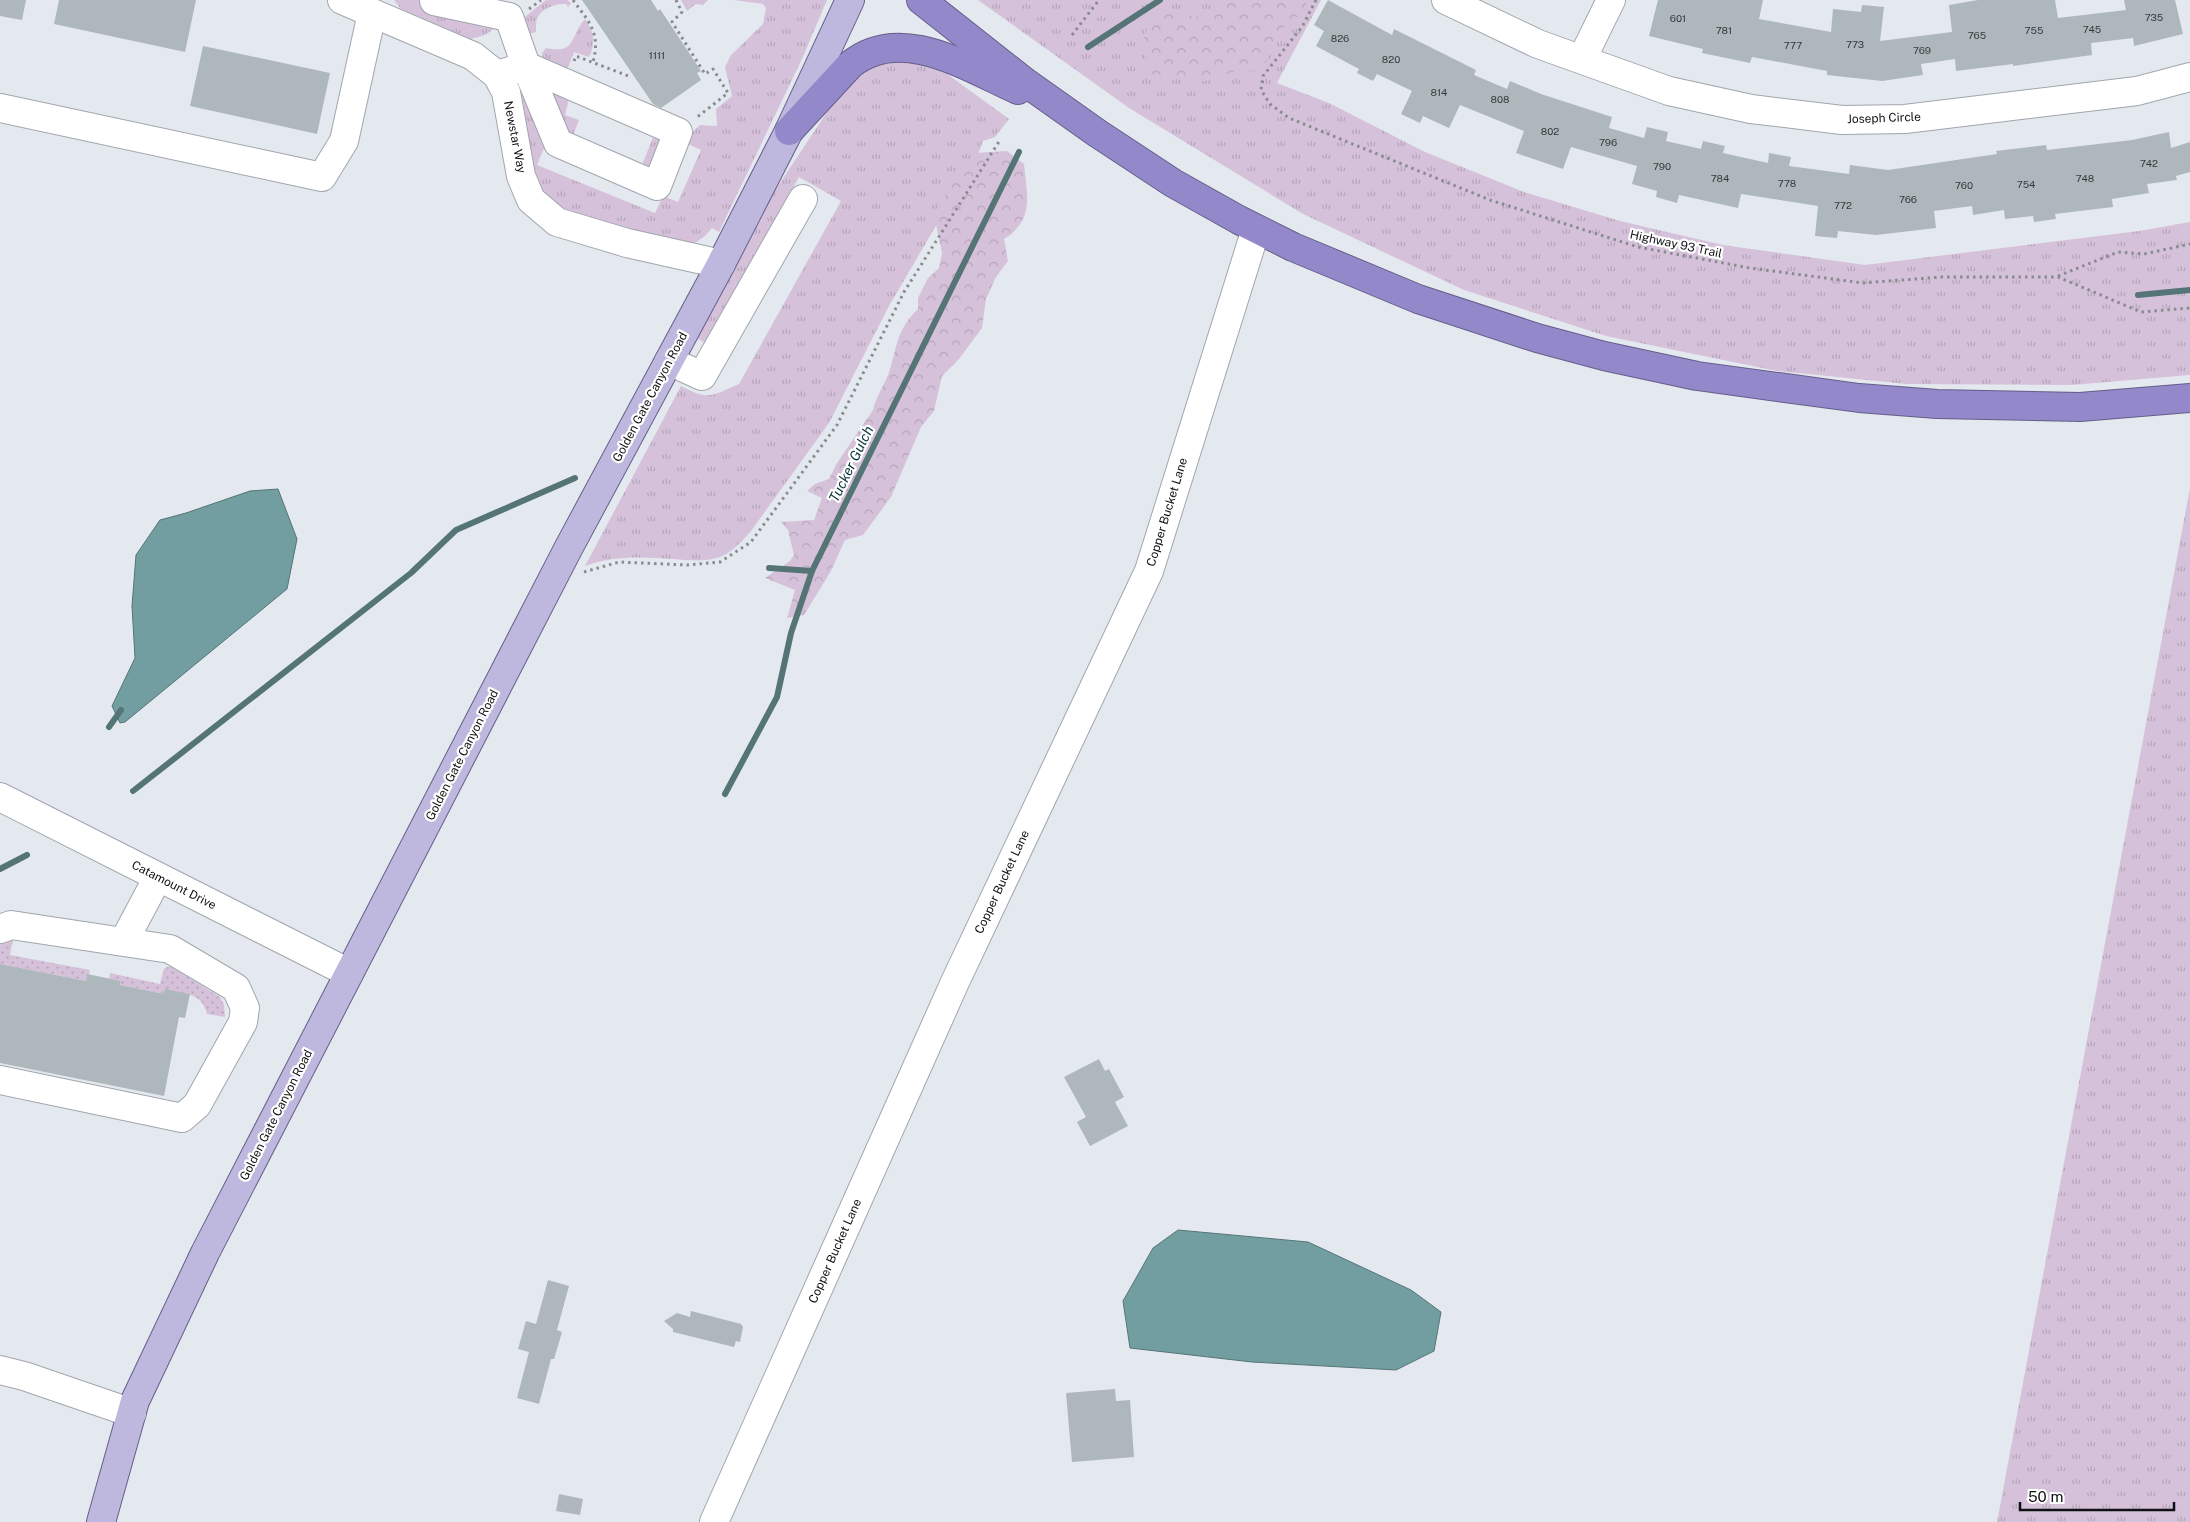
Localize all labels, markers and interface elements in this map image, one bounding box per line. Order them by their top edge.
house number: 735 [2145,11,2163,23]
house number: 601 [1670,12,1686,24]
house number: 745 [2083,23,2101,35]
house number: 781 [1716,24,1732,36]
house number: 755 [2025,24,2043,36]
house number: 765 [1968,29,1986,41]
house number: 826 [1331,32,1349,44]
house number: 773 [1846,38,1864,50]
house number: 777 [1784,39,1802,51]
house number: 769 [1913,44,1931,56]
house number: 1111 [649,49,665,61]
house number: 820 [1382,53,1400,65]
house number: 814 [1431,86,1447,98]
house number: 808 [1491,93,1509,105]
street label: Newstar Way [501,100,529,175]
street label: Joseph Circle [1847,110,1921,126]
house number: 802 [1541,125,1559,137]
house number: 796 [1599,136,1617,148]
house number: 742 [2140,157,2158,169]
house number: 790 [1653,160,1671,172]
house number: 784 [1711,172,1729,184]
house number: 748 [2076,172,2094,184]
house number: 778 [1778,177,1796,189]
house number: 754 [2017,178,2035,190]
house number: 760 [1955,179,1973,191]
house number: 766 [1899,193,1917,205]
house number: 772 [1834,199,1852,211]
street label: Highway 93 Trail [1629,227,1724,261]
street label: Golden Gate Canyon Road [610,330,690,464]
water label: Tucker Gulch [826,423,876,505]
street label: Copper Bucket Lane [1144,456,1190,568]
street label: Golden Gate Canyon Road [423,687,501,823]
street label: Copper Bucket Lane [972,828,1032,936]
street label: Catamount Drive [129,858,219,912]
street label: Golden Gate Canyon Road [237,1047,315,1183]
street label: Copper Bucket Lane [806,1196,864,1305]
scale bar [2020,1480,2174,1512]
text: 50 m [2028,1488,2063,1505]

